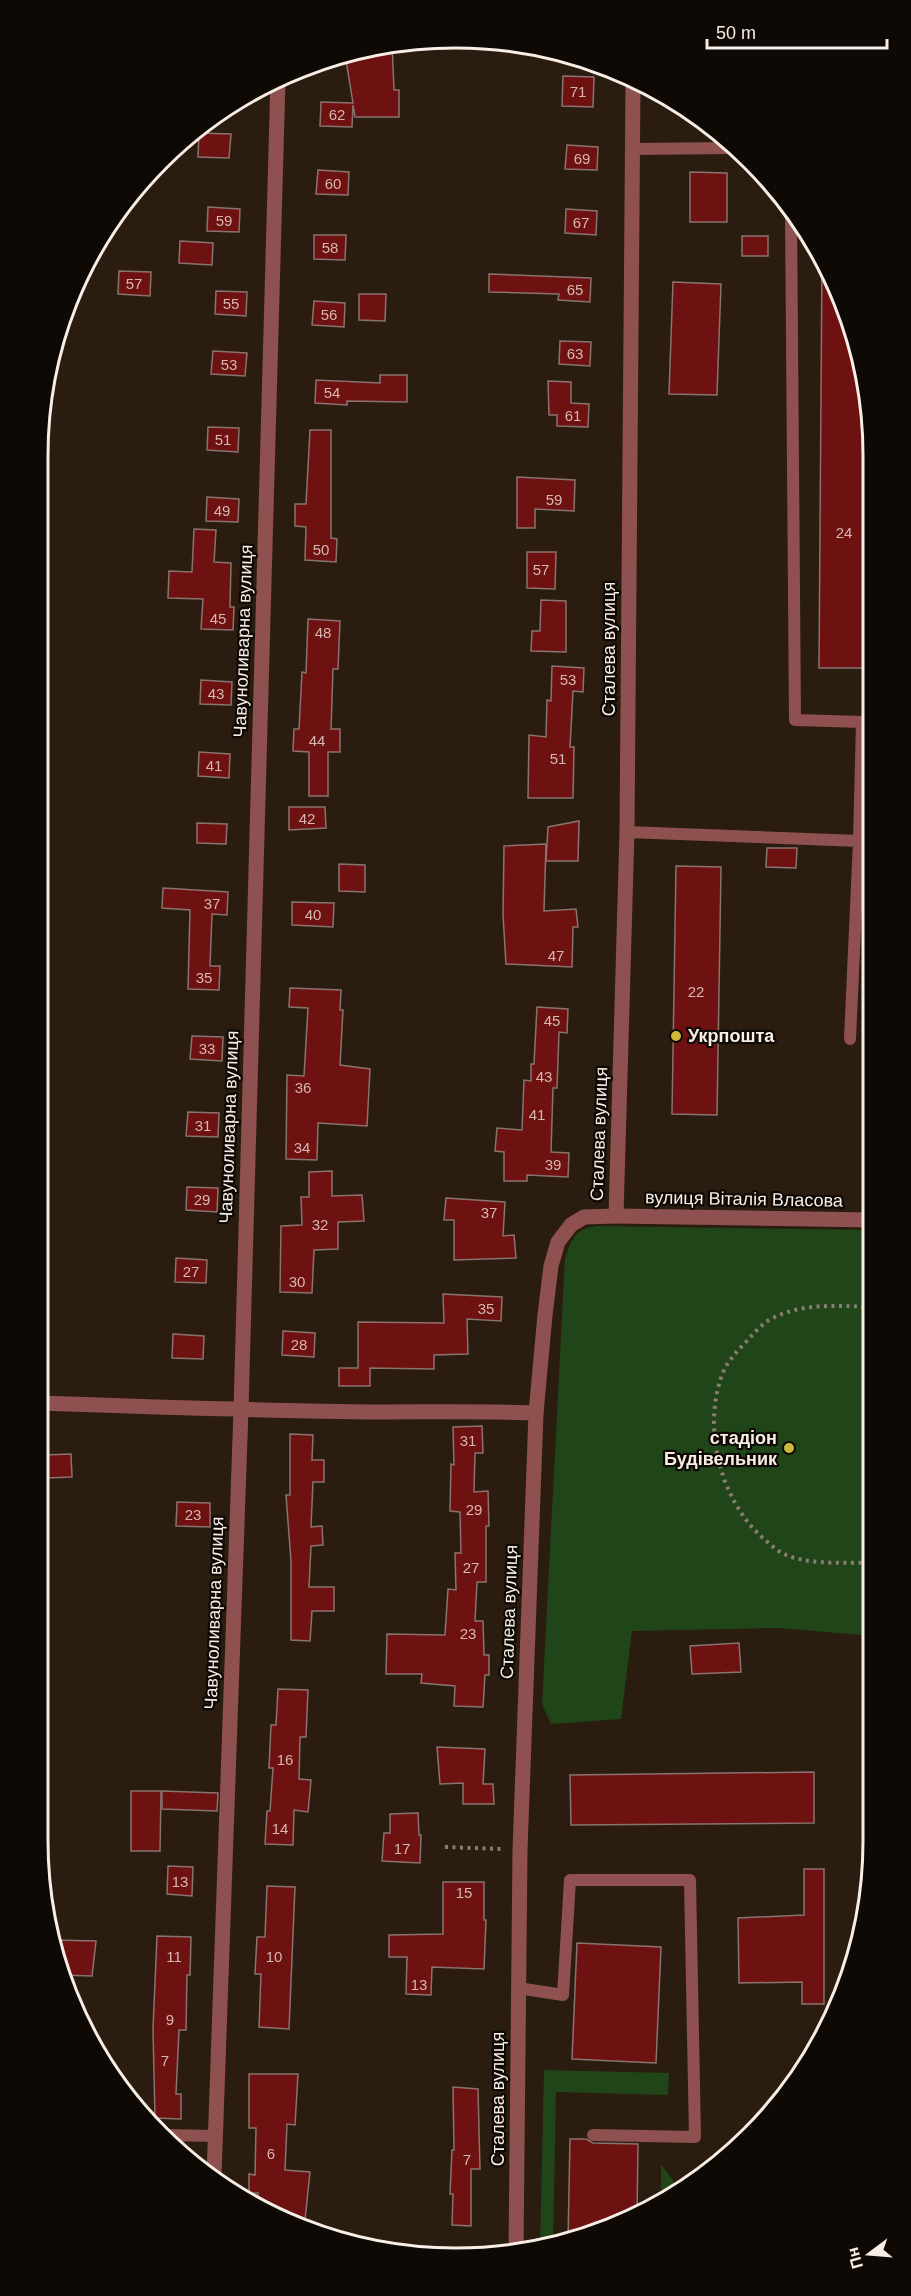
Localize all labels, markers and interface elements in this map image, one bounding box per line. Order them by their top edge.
scale bar [707,12,887,50]
text: 50 m [716,23,756,43]
house number: 71 [570,83,586,100]
house number: 62 [329,106,345,123]
house number: 69 [574,150,590,167]
house number: 60 [325,175,341,192]
house number: 59 [216,212,232,229]
house number: 67 [573,214,589,231]
house number: 58 [322,239,338,256]
house number: 57 [126,275,142,292]
house number: 65 [567,281,583,298]
house number: 55 [223,295,239,312]
house number: 56 [321,306,337,323]
house number: 63 [567,345,583,362]
house number: 53 [221,356,237,373]
house number: 54 [324,384,340,401]
house number: 61 [565,407,581,424]
house number: 51 [215,431,231,448]
house number: 59 [546,491,562,508]
house number: 49 [214,502,230,519]
house number: 24 [836,524,852,541]
house number: 50 [313,541,329,558]
street label: Чавуноливарна вулиця [230,544,256,738]
house number: 57 [533,561,549,578]
street label: Сталева вулиця [599,582,619,716]
house number: 45 [210,610,226,627]
house number: 48 [315,624,331,641]
house number: 53 [560,671,576,688]
house number: 43 [208,685,224,702]
house number: 44 [309,732,325,749]
house number: 51 [550,750,566,767]
house number: 41 [206,757,222,774]
house number: 42 [299,810,315,827]
house number: 37 [204,895,220,912]
house number: 40 [305,906,321,923]
house number: 47 [548,947,564,964]
house number: 35 [196,969,212,986]
house number: 22 [688,983,704,1000]
house number: 45 [544,1012,560,1029]
place label: Укрпошта [688,1026,775,1046]
marker: Укрпошта [669,1029,683,1043]
street label: Чавуноливарна вулиця [216,1030,242,1224]
house number: 33 [199,1040,215,1057]
street label: Сталева вулиця [587,1067,611,1201]
house number: 43 [536,1068,552,1085]
house number: 36 [295,1079,311,1096]
house number: 41 [529,1106,545,1123]
house number: 31 [195,1117,211,1134]
house number: 34 [294,1139,310,1156]
house number: 39 [545,1156,561,1173]
street label: вулиця Віталія Власова [645,1187,844,1211]
house number: 29 [194,1191,210,1208]
house number: 37 [481,1204,497,1221]
house number: 32 [312,1216,328,1233]
house number: 27 [183,1263,199,1280]
house number: 30 [289,1273,305,1290]
house number: 35 [478,1300,494,1317]
house number: 28 [291,1336,307,1353]
place label: стадіон Будівельник [664,1428,778,1469]
house number: 31 [460,1432,476,1449]
marker: стадіон Будівельник [782,1441,796,1455]
house number: 29 [466,1501,482,1518]
house number: 23 [185,1506,201,1523]
street label: Чавуноливарна вулиця [201,1516,227,1710]
street label: Сталева вулиця [497,1545,521,1679]
house number: 27 [463,1559,479,1576]
house number: 23 [460,1625,476,1642]
house number: 16 [277,1751,293,1768]
house number: 14 [272,1820,288,1837]
house number: 17 [394,1840,410,1857]
house number: 13 [172,1873,188,1890]
house number: 15 [456,1884,472,1901]
house number: 11 [166,1948,182,1965]
house number: 10 [266,1948,282,1965]
house number: 13 [411,1976,427,1993]
house number: 9 [166,2011,174,2028]
street label: Сталева вулиця [488,2032,508,2166]
house number: 7 [161,2052,169,2069]
house number: 6 [267,2145,275,2162]
house number: 7 [463,2151,471,2168]
north arrow [839,2224,899,2284]
text: Пн [844,2245,866,2271]

